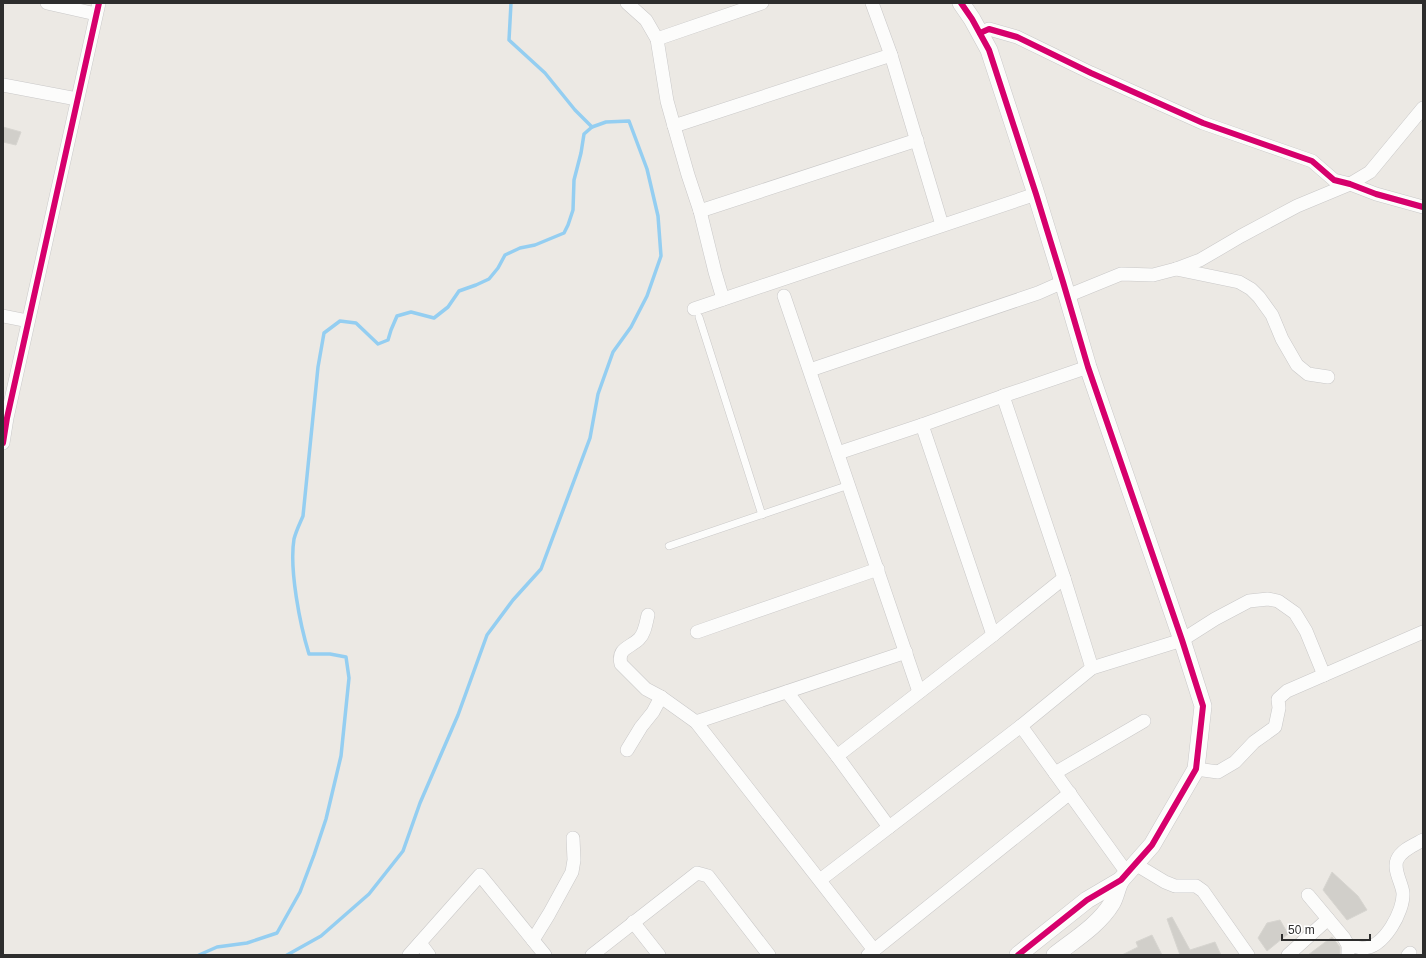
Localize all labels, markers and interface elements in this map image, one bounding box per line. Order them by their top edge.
scale bar [1282,916,1370,942]
text: 50 m [1288,923,1315,937]

